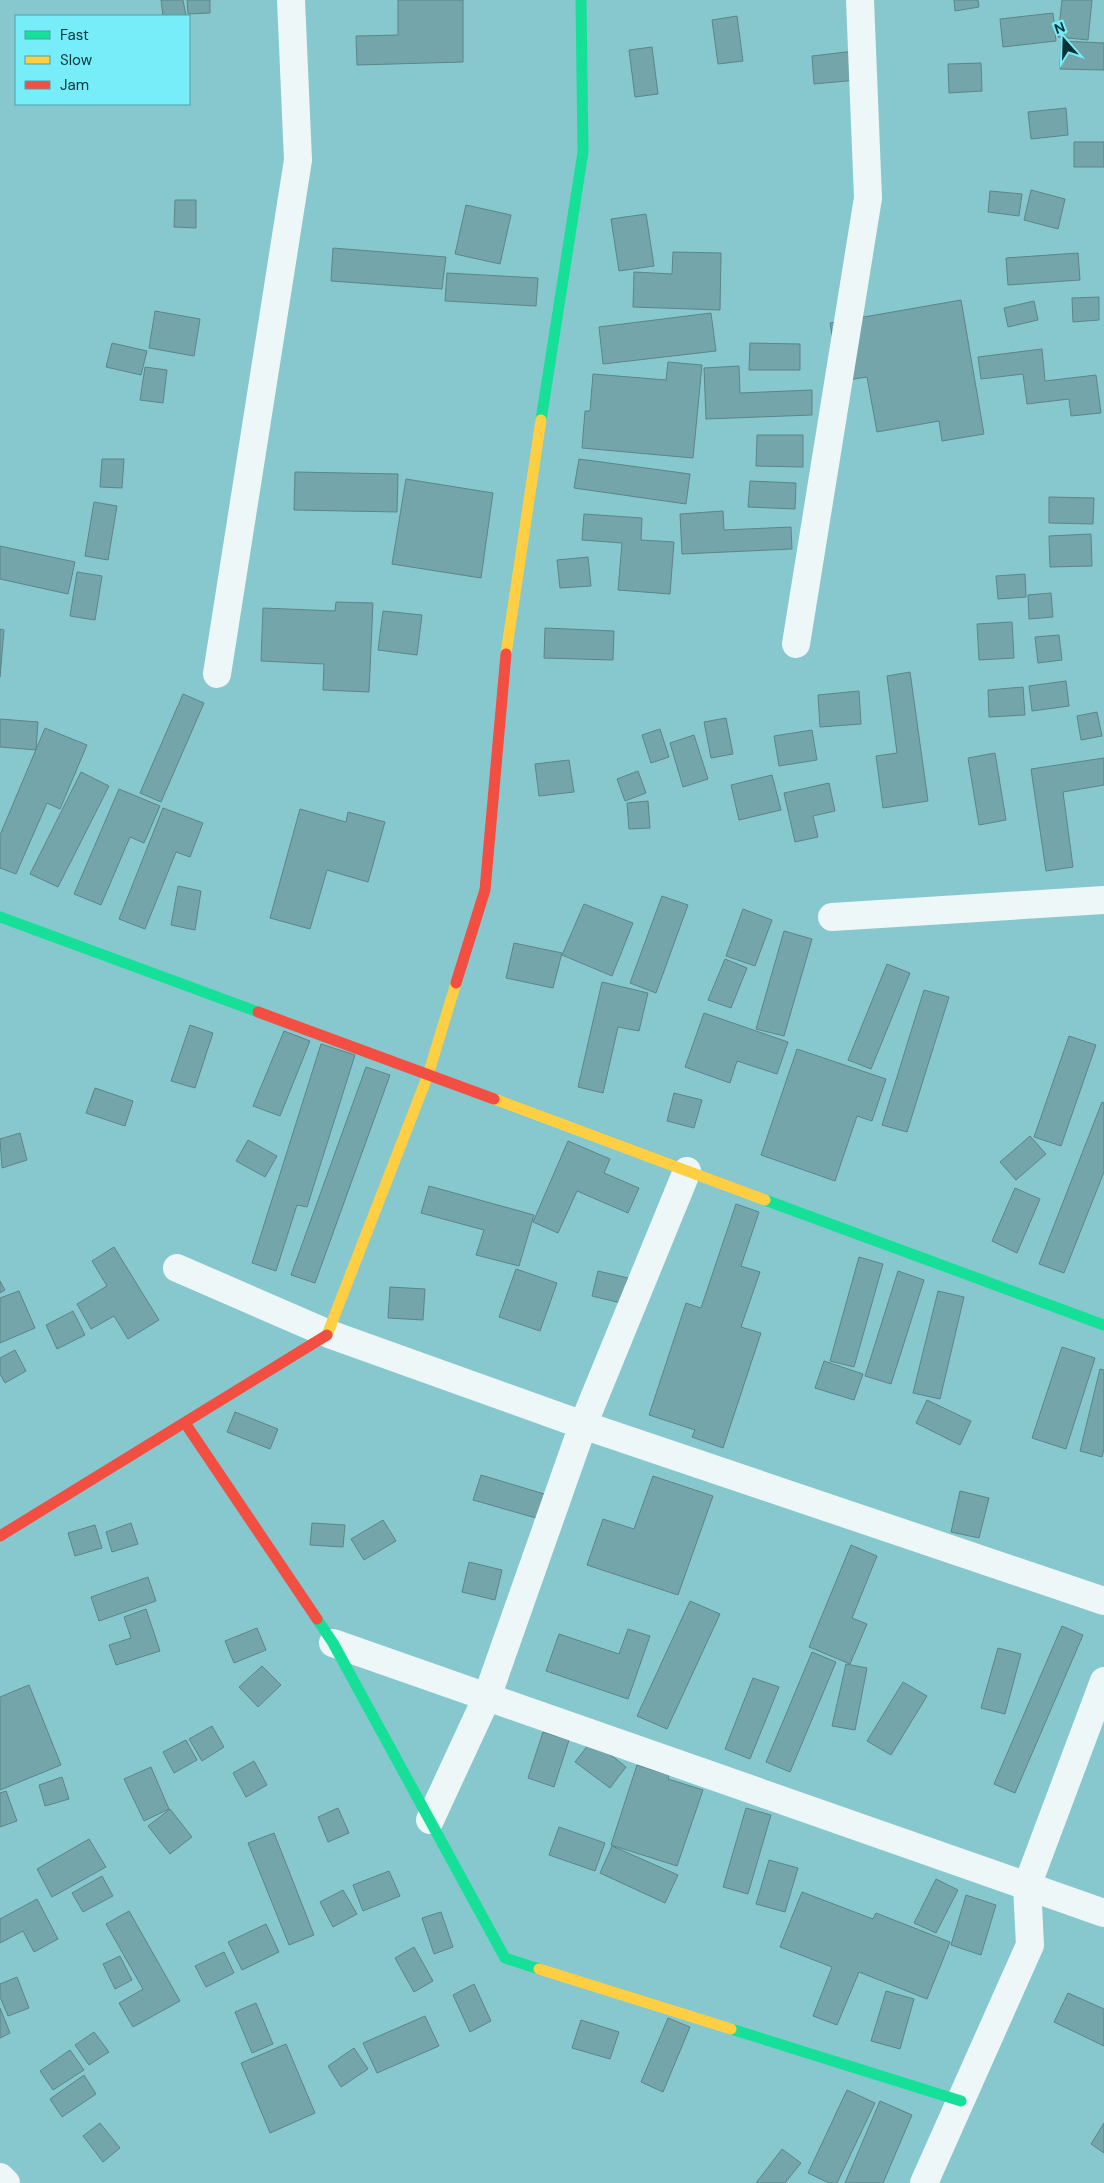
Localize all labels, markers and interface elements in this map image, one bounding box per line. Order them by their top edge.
legend [15,15,190,105]
north arrow [1039,15,1089,65]
text: N [1052,18,1067,38]
text: Fast [60,25,89,45]
text: Slow [60,50,93,70]
text: Jam [60,75,89,95]

